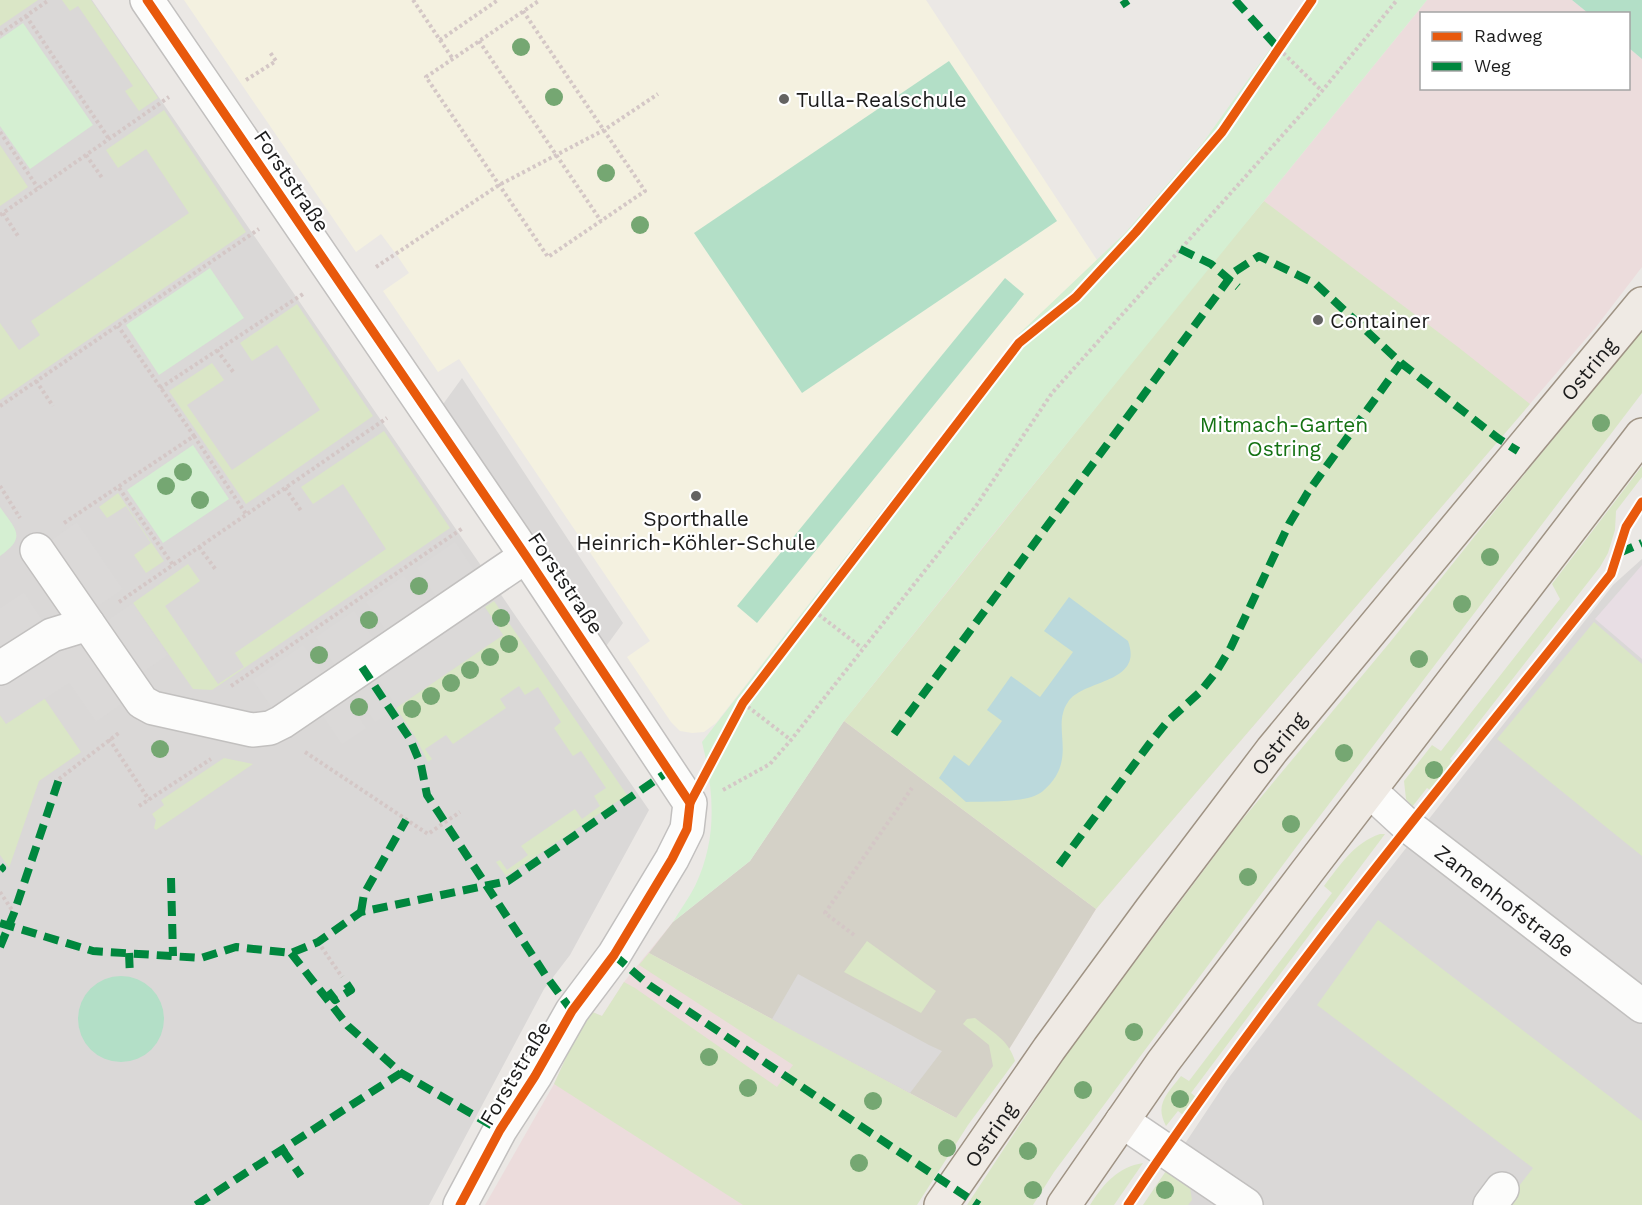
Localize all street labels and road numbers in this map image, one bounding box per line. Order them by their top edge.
street label: Forststraße [249,125,335,237]
street label: Ostring [1555,332,1622,405]
street label: Forststraße [523,527,609,639]
street label: Ostring [1245,706,1312,780]
street label: Zamenhofstraße [1430,839,1580,962]
street label: Forststraße [474,1016,556,1130]
street label: Ostring [959,1096,1022,1172]

